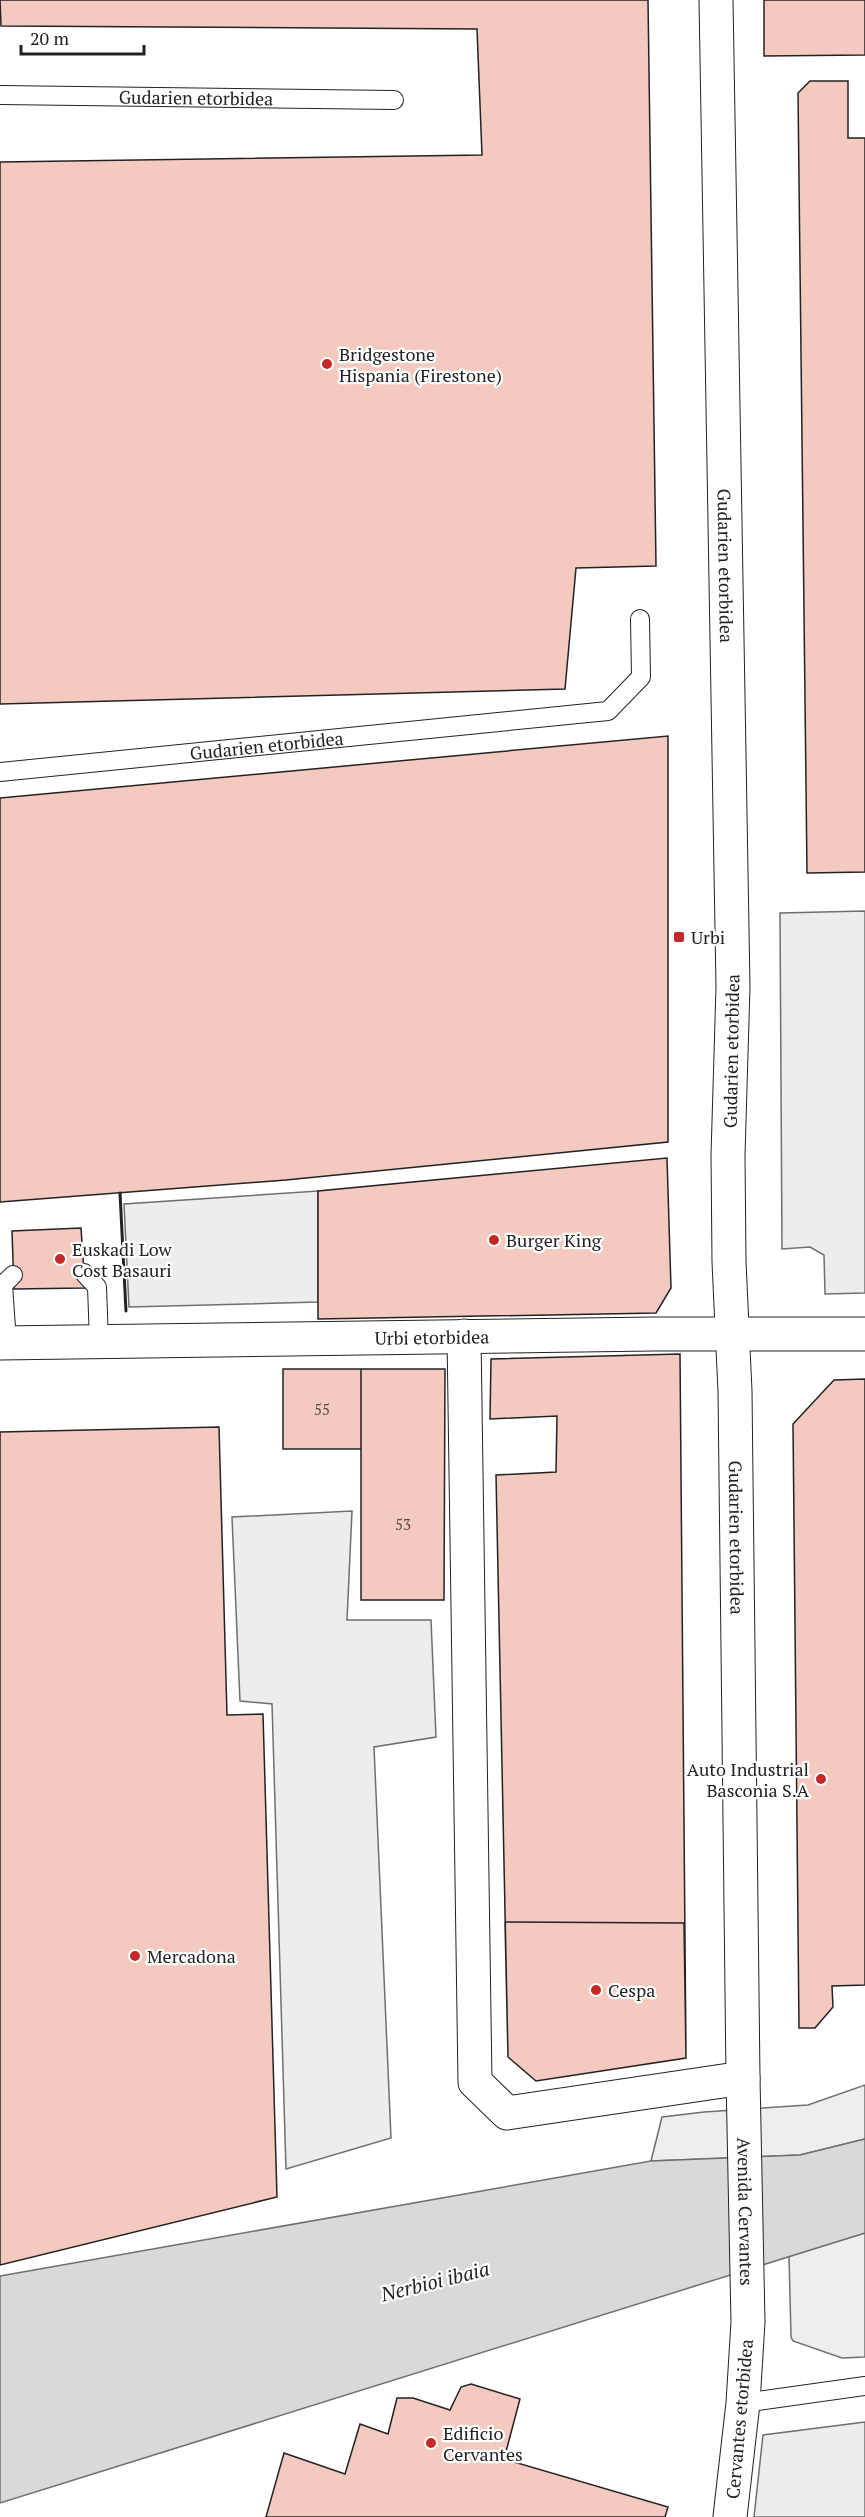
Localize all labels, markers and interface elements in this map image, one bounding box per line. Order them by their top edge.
scale bar [21,18,144,56]
text: 20 m [30,26,70,50]
street label: Gudarien etorbidea [119,85,273,110]
place label: Bridgestone Hispania (Firestone) [339,342,502,387]
marker: Bridgestone Hispania (Firestone) [320,357,334,371]
street label: Gudarien etorbidea [712,489,739,643]
street label: Gudarien etorbidea [189,726,345,765]
place label: Urbi [691,925,725,949]
marker: Urbi [672,930,686,944]
street label: Gudarien etorbidea [718,974,744,1128]
place label: Burger King [506,1228,602,1252]
marker: Burger King [487,1233,501,1247]
place label: Euskadi Low Cost Basauri [72,1237,172,1282]
marker: Euskadi Low Cost Basauri [53,1252,67,1266]
street label: Urbi etorbidea [374,1324,489,1350]
house number: 55 [314,1399,330,1419]
street label: Gudarien etorbidea [724,1460,750,1615]
house number: 53 [395,1514,411,1534]
place label: Auto Industrial Basconia S.A [687,1757,810,1802]
marker: Auto Industrial Basconia S.A [814,1772,828,1786]
place label: Mercadona [147,1944,236,1968]
marker: Mercadona [128,1949,142,1963]
place label: Cespa [608,1978,655,2002]
marker: Cespa [589,1983,603,1997]
street label: Avenida Cervantes [732,2137,759,2286]
water label: Nerbioi ibaia [377,2254,492,2308]
street label: Cervantes etorbidea [720,2338,758,2500]
place label: Edificio Cervantes [443,2421,523,2466]
marker: Edificio Cervantes [424,2436,438,2450]

